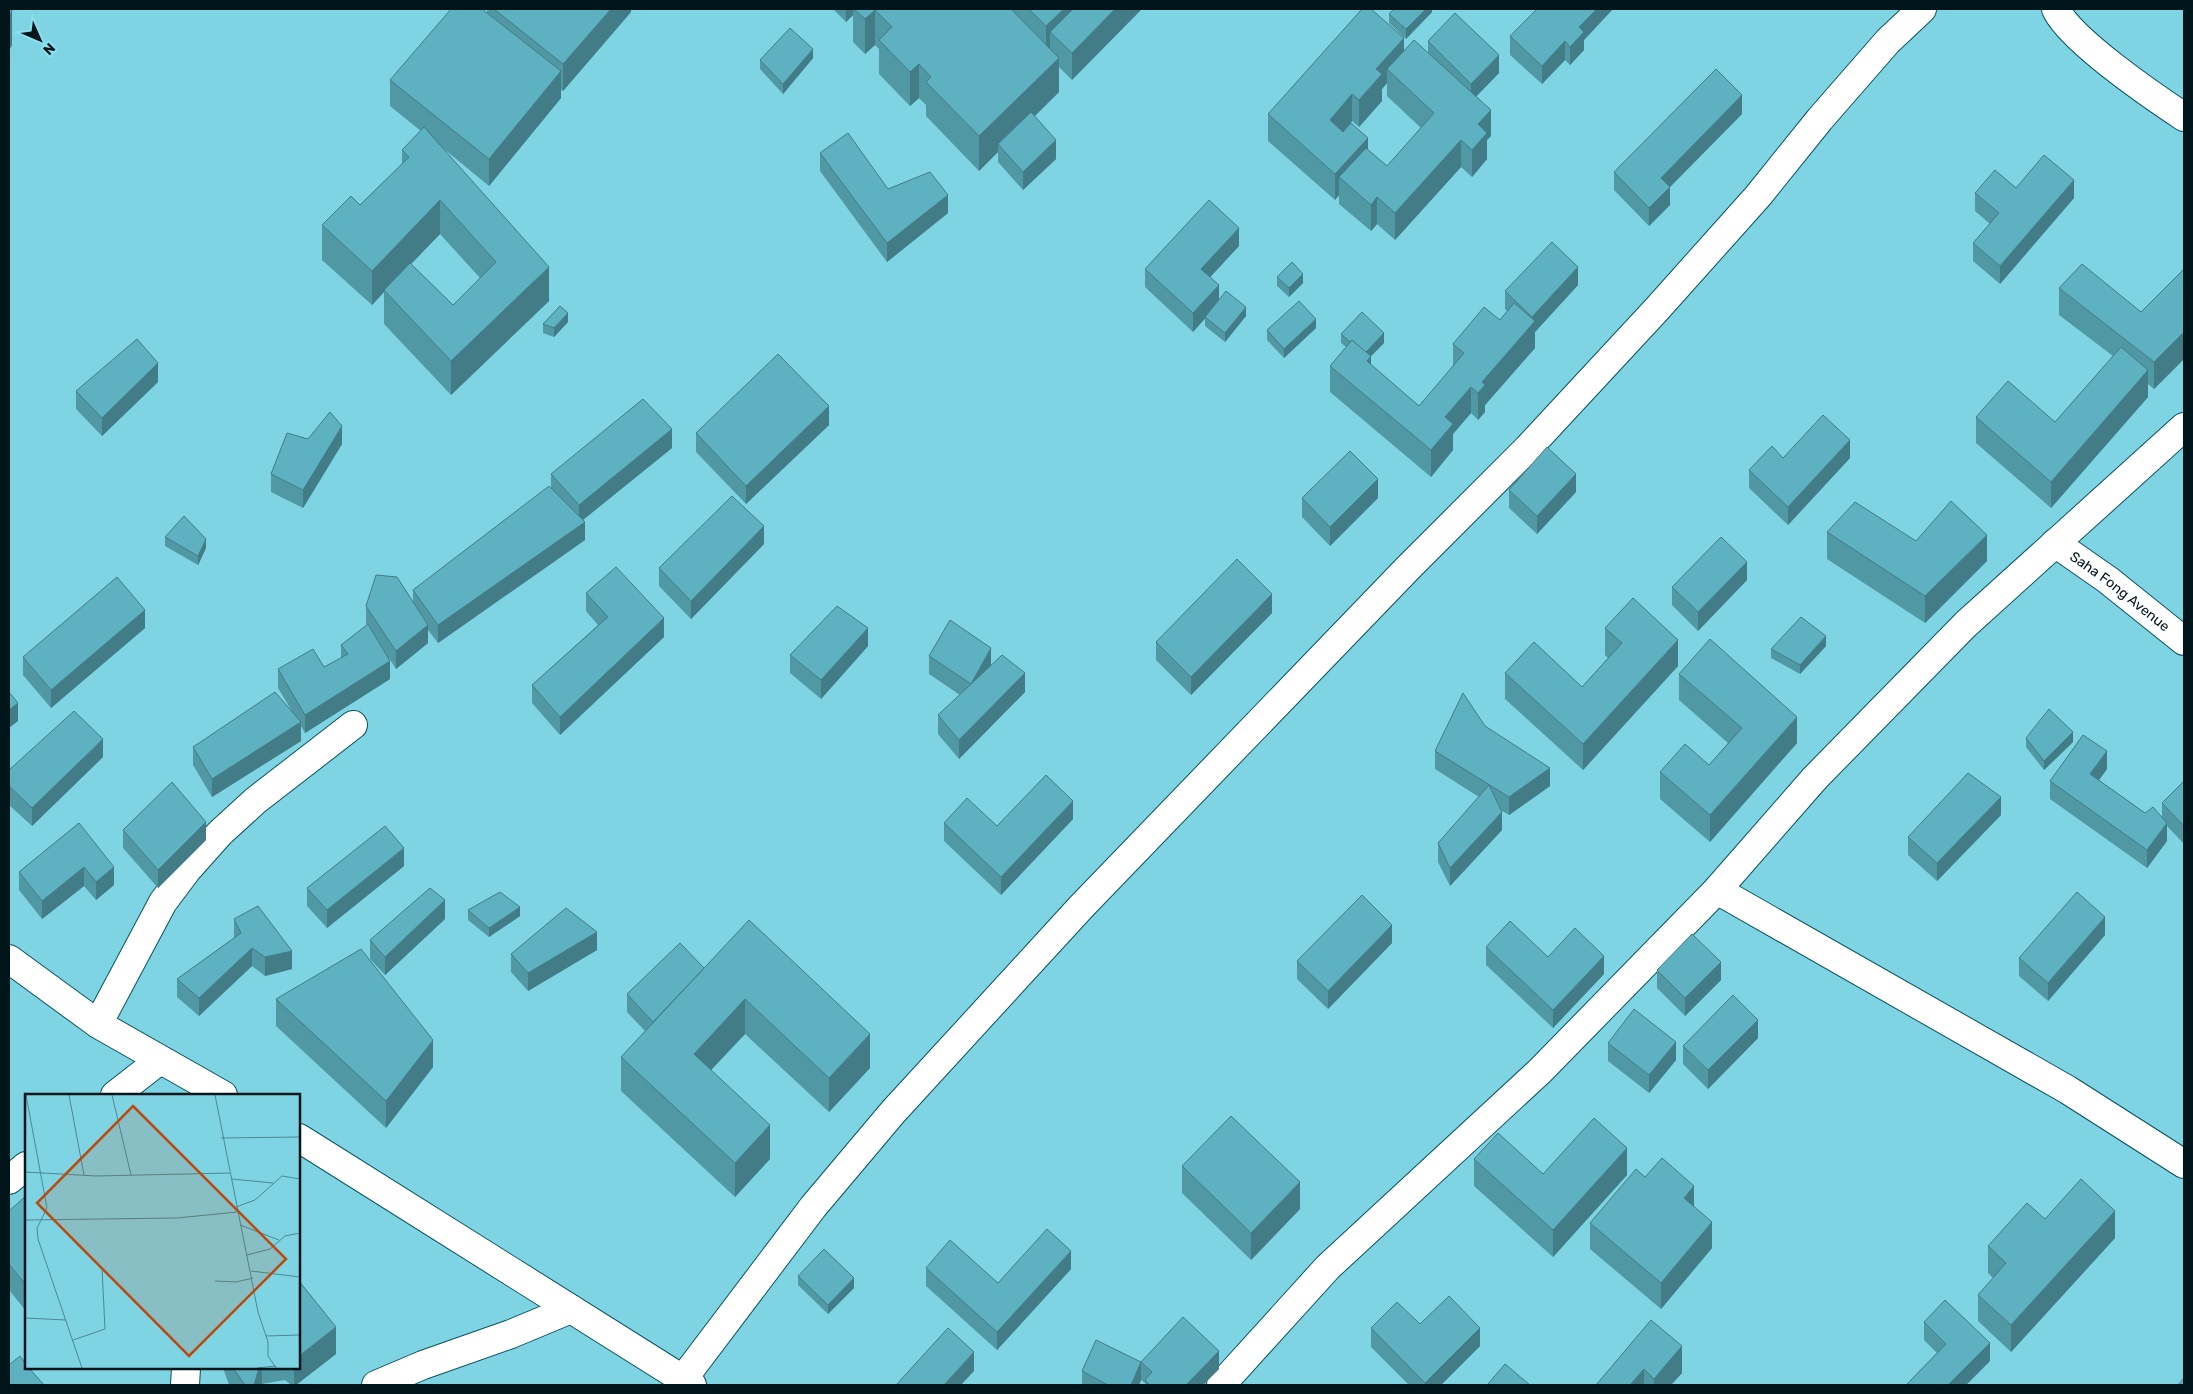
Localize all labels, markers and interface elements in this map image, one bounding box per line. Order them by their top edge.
north arrow [15,15,65,65]
text: N [39,39,58,58]
street label: Saha Fong Avenue [2067,548,2173,635]
inset map [25,1094,300,1369]

